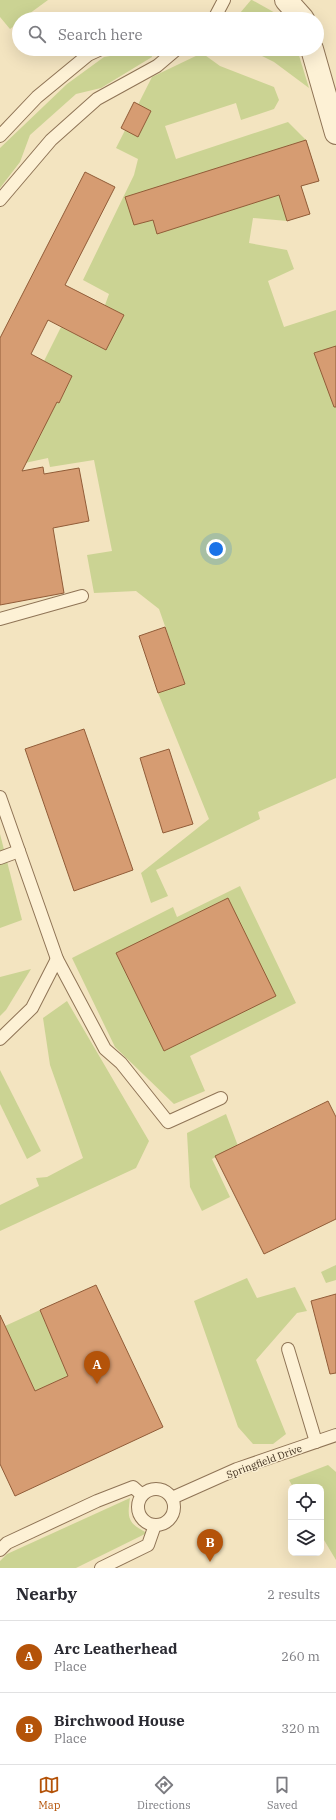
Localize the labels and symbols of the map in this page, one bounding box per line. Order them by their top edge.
your location [206,539,226,559]
pin: A [84,1351,110,1384]
street label: Springfield Drive [224,1442,304,1481]
pin: B [197,1529,223,1562]

